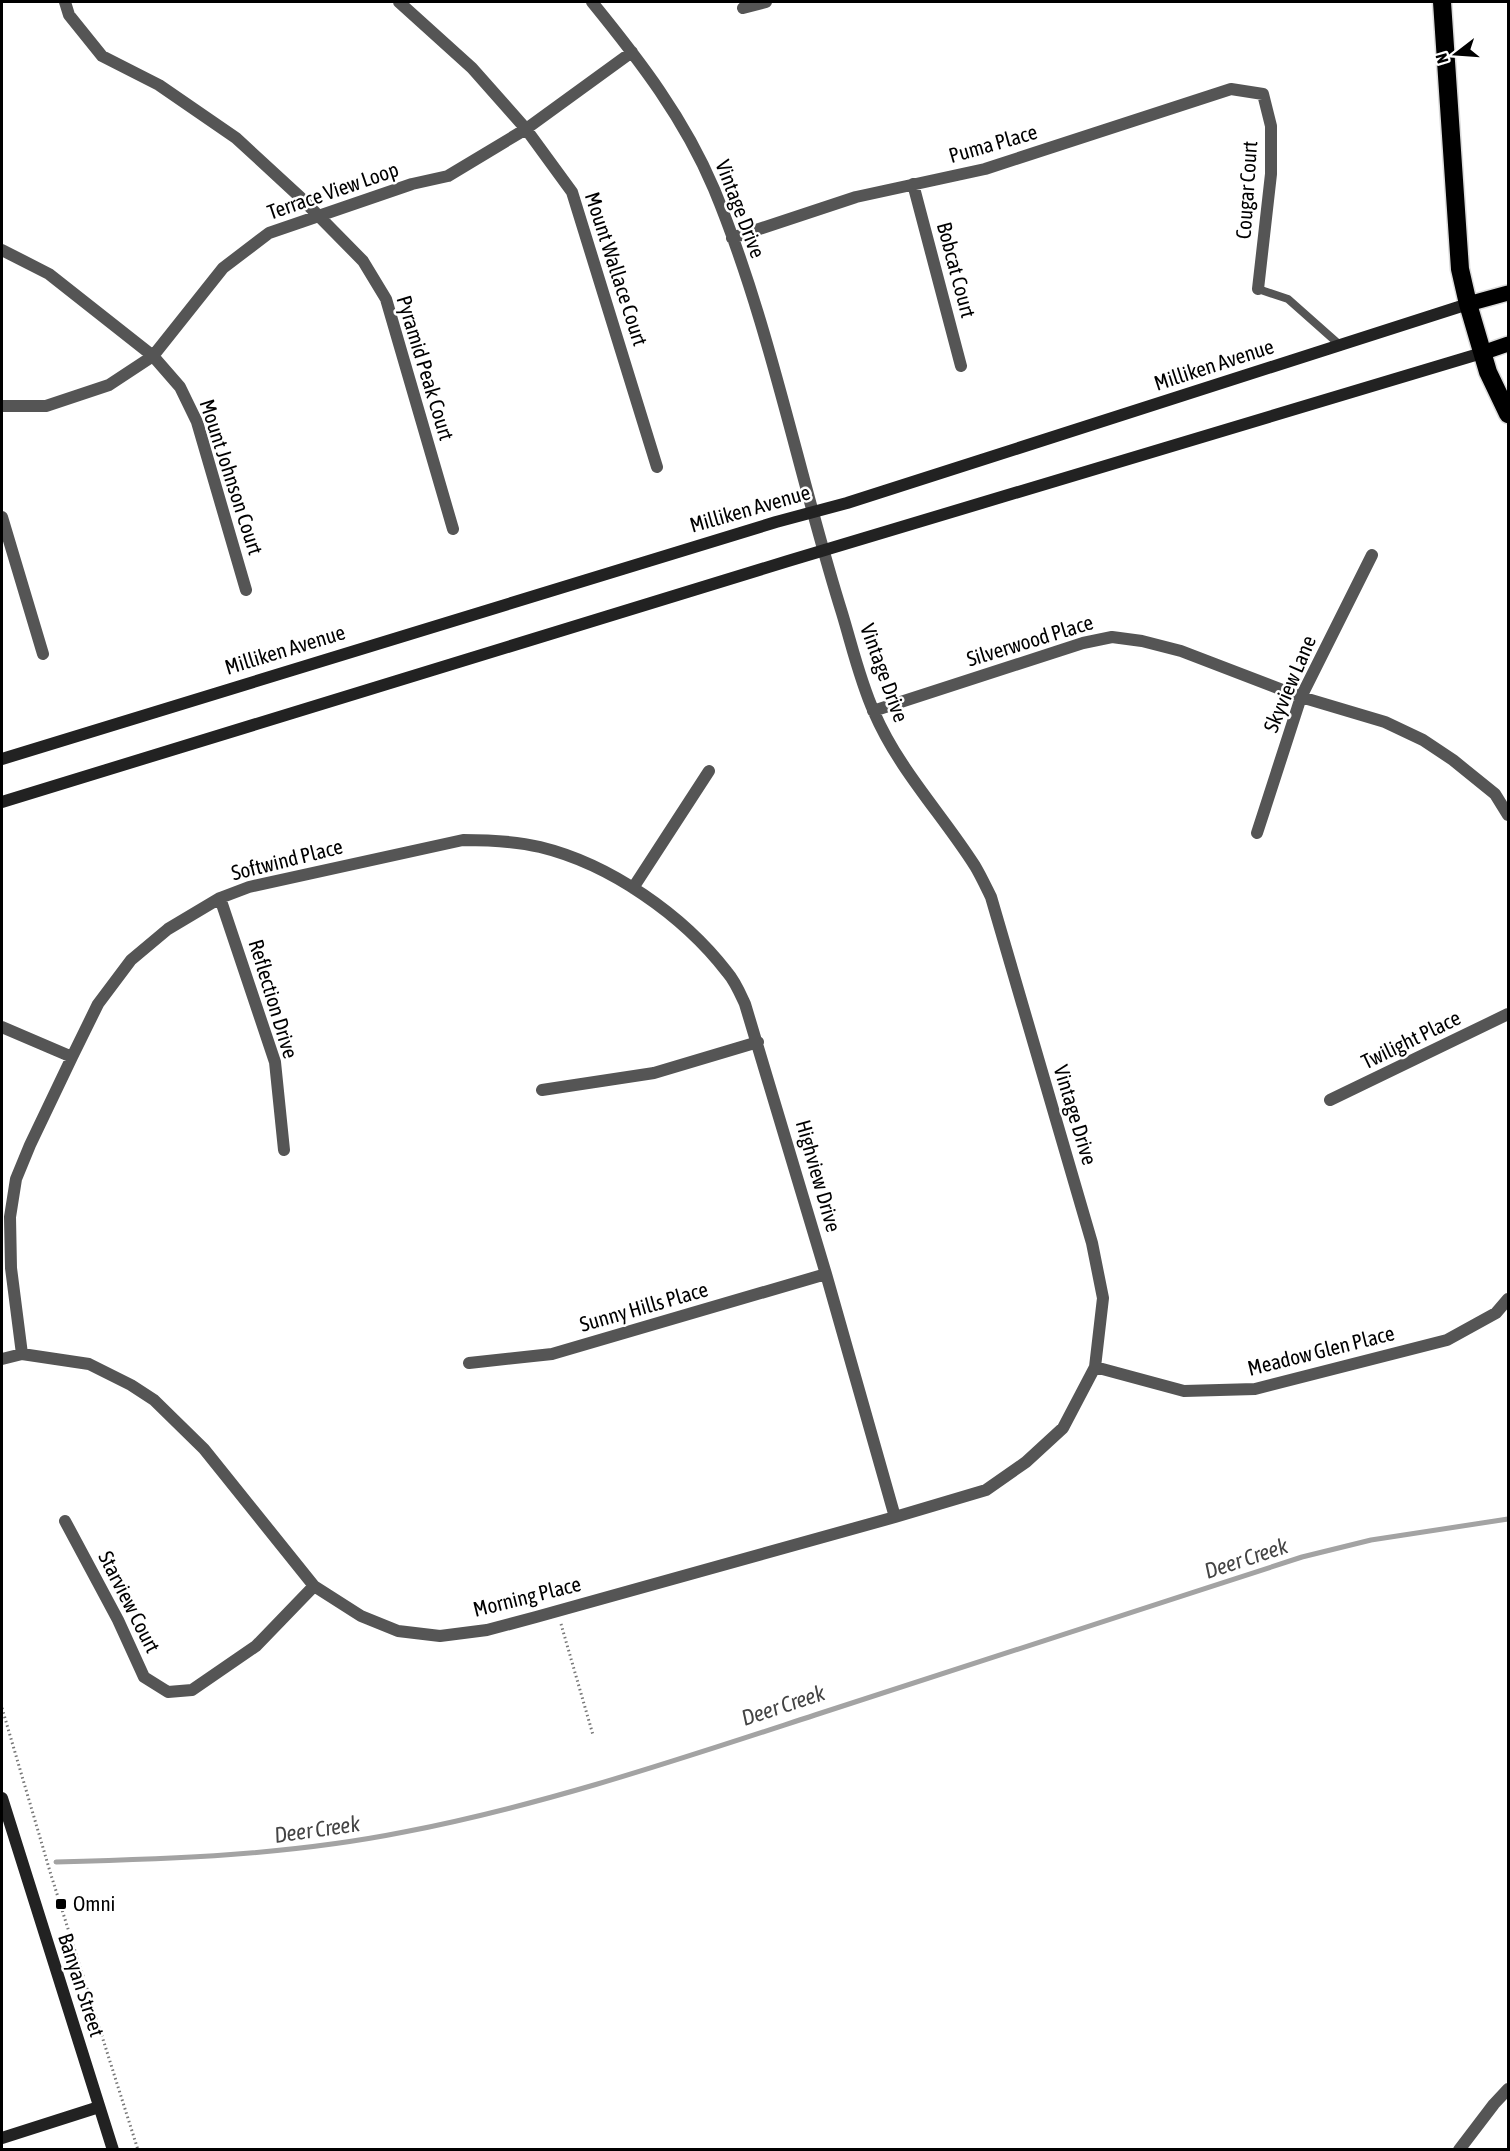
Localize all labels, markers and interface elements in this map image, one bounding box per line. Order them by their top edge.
north arrow [1426,24,1486,84]
text: N [1432,51,1452,66]
street label: Puma Place [946,119,1040,167]
street label: Cougar Court [1231,140,1261,240]
street label: Terrace View Loop [264,156,401,224]
street label: Vintage Drive [711,156,771,261]
street label: Mount Wallace Court [581,189,653,349]
street label: Bobcat Court [933,219,981,320]
street label: Pyramid Peak Court [393,292,459,443]
street label: Milliken Avenue [1151,333,1277,395]
street label: Mount Johnson Court [196,396,268,557]
street label: Milliken Avenue [687,479,813,537]
street label: Silverwood Place [964,609,1096,671]
street label: Milliken Avenue [222,619,348,679]
street label: Vintage Drive [856,620,914,725]
street label: Skyview Lane [1258,632,1320,735]
street label: Softwind Place [229,834,345,884]
street label: Reflection Drive [245,936,303,1061]
street label: Twilight Place [1357,1005,1464,1073]
street label: Vintage Drive [1049,1062,1102,1167]
street label: Highview Drive [792,1117,846,1234]
street label: Sunny Hills Place [577,1276,711,1336]
street label: Meadow Glen Place [1245,1320,1397,1380]
water label: Deer Creek [1201,1532,1291,1584]
street label: Starview Court [94,1547,166,1656]
street label: Morning Place [470,1571,583,1621]
water label: Deer Creek [738,1679,828,1731]
water label: Deer Creek [272,1810,362,1848]
place label: Omni [73,1891,115,1915]
marker: Omni [54,1897,68,1911]
street label: Banyan Street [54,1930,110,2039]

